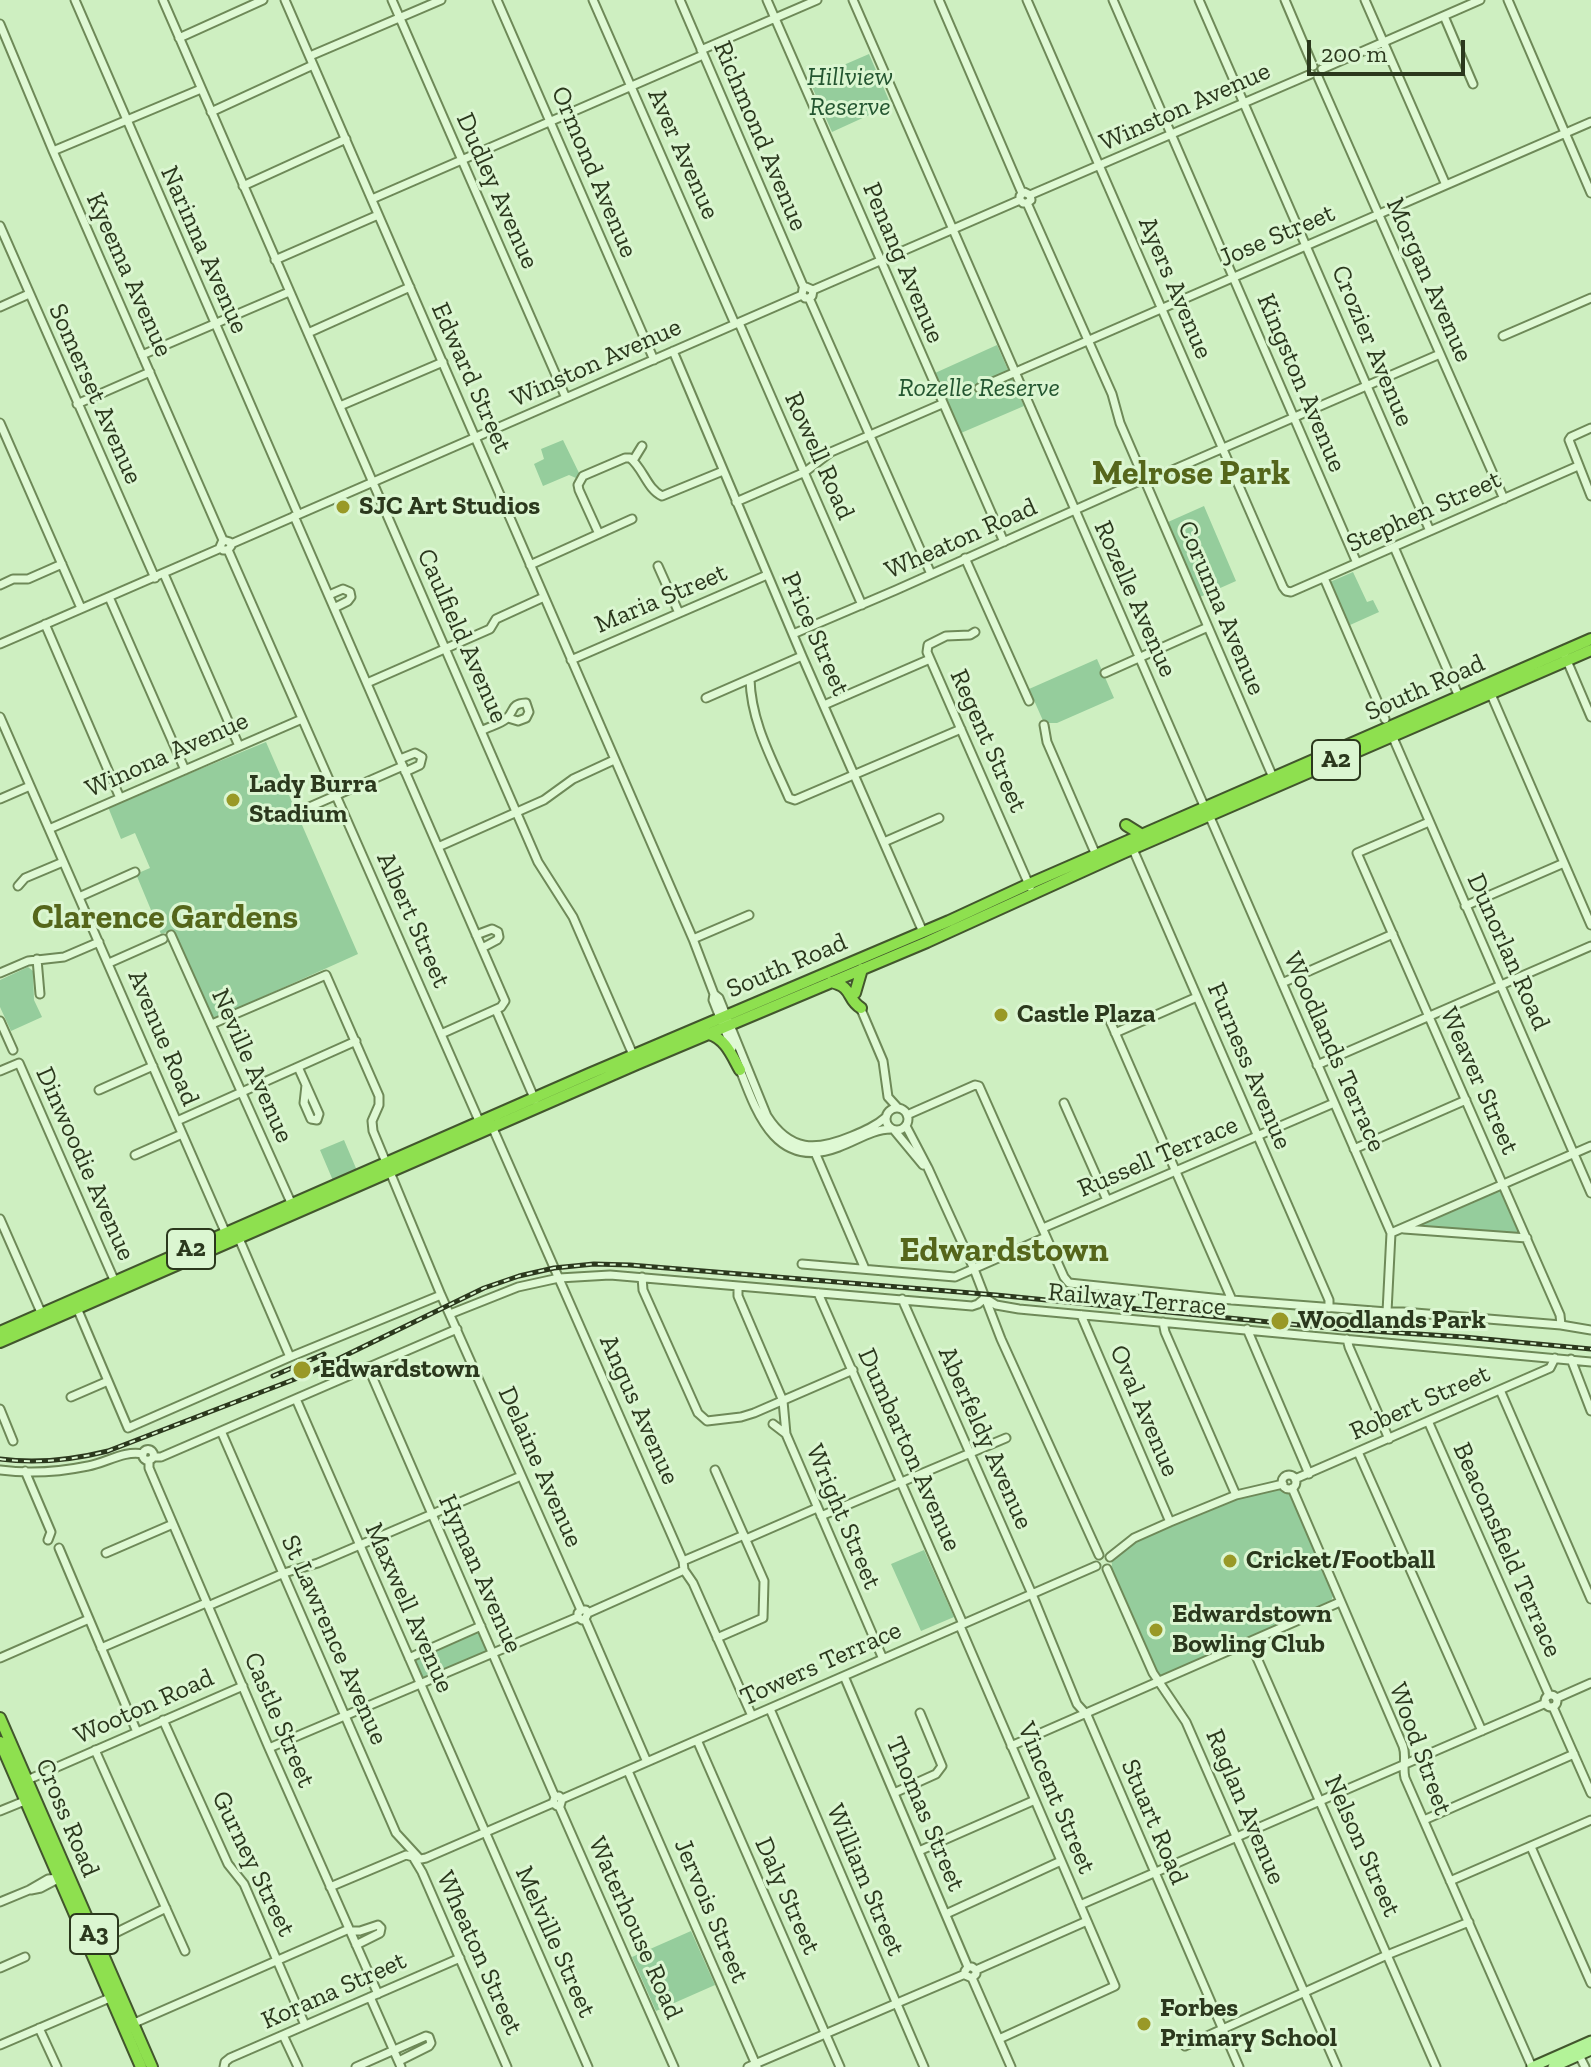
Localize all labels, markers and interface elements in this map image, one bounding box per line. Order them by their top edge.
scale bar [1311,24,1469,74]
street label: Richmond Avenue [706,36,814,236]
text: 200 m [1321,39,1387,68]
street label: Winston Avenue [1095,55,1275,159]
park label: Hillview Reserve [807,62,893,124]
street label: Ormond Avenue [544,82,644,262]
street label: Aver Avenue [640,84,726,224]
street label: Dudley Avenue [449,108,545,274]
street label: Narinna Avenue [153,161,255,339]
street label: Penang Avenue [855,178,951,348]
street label: Kyeema Avenue [79,188,179,362]
street label: Morgan Avenue [1379,193,1479,367]
street label: Jose Street [1214,198,1340,274]
street label: Ayers Avenue [1131,212,1219,364]
street label: Crozier Avenue [1324,261,1420,431]
street label: Kingston Avenue [1249,289,1353,477]
street label: Edward Street [424,298,518,458]
street label: Somerset Avenue [41,299,149,489]
street label: Winston Avenue [506,311,686,415]
park label: Rozelle Reserve [898,373,1060,405]
street label: Rowell Road [777,387,861,525]
district label: Melrose Park [1092,454,1290,494]
street label: Stephen Street [1342,464,1506,560]
place label: SJC Art Studios [359,491,540,523]
street label: Wheaton Road [880,492,1042,586]
marker: SJC Art Studios [334,498,352,516]
street label: Rozelle Avenue [1087,516,1183,682]
street label: Corunna Avenue [1170,516,1272,700]
street label: Caulfield Avenue [410,544,514,728]
street label: Maria Street [590,557,732,641]
street label: Price Street [774,567,856,701]
street label: South Road [1360,648,1490,728]
street label: Regent Street [943,665,1033,817]
street label: Winona Avenue [81,705,253,805]
road number: A2 [1312,740,1360,780]
place label: Lady Burra Stadium [249,769,377,830]
marker: Lady Burra Stadium [224,791,242,809]
street label: Albert Street [369,847,457,993]
street label: Dunorlan Road [1460,869,1556,1035]
district label: Clarence Gardens [32,898,298,938]
street label: South Road [722,927,852,1005]
street label: Woodlands Terrace [1276,947,1392,1157]
street label: Avenue Road [120,966,206,1110]
street label: Furness Avenue [1200,978,1298,1154]
street label: Neville Avenue [204,984,300,1148]
place label: Castle Plaza [1017,999,1156,1031]
street label: Weaver Street [1433,1003,1525,1159]
marker: Castle Plaza [992,1006,1010,1024]
street label: Dinwoodie Avenue [28,1062,142,1266]
street label: Russell Terrace [1073,1109,1243,1205]
road number: A2 [167,1229,215,1269]
district label: Edwardstown [899,1231,1109,1271]
street label: Railway Terrace [1047,1277,1227,1323]
place label: Woodlands Park [1298,1305,1486,1337]
marker: Woodlands Park [1269,1310,1291,1332]
street label: Angus Avenue [592,1330,686,1490]
street label: Oval Avenue [1102,1341,1186,1481]
street label: Aberfeldy Avenue [931,1342,1039,1534]
street label: Dumbarton Avenue [850,1344,968,1556]
place label: Edwardstown [320,1354,480,1386]
street label: Robert Street [1345,1358,1495,1448]
marker: Edwardstown [291,1359,313,1381]
street label: Delaine Avenue [491,1382,589,1552]
street label: Beaconsfield Terrace [1446,1438,1568,1662]
street label: Wright Street [798,1440,888,1594]
street label: Hyman Avenue [431,1490,529,1658]
street label: Maxwell Avenue [358,1518,460,1698]
street label: St Lawrence Avenue [274,1530,394,1750]
place label: Cricket/Football [1246,1545,1435,1577]
marker: Cricket/Football [1221,1552,1239,1570]
place label: Edwardstown Bowling Club [1172,1599,1332,1660]
street label: Towers Terrace [736,1615,906,1713]
marker: Edwardstown Bowling Club [1147,1621,1165,1639]
street label: Castle Street [237,1648,321,1792]
street label: Wooton Road [69,1662,219,1752]
street label: Wood Street [1382,1679,1458,1819]
street label: Vincent Street [1010,1717,1102,1879]
street label: Raglan Avenue [1198,1725,1292,1889]
street label: Thomas Street [878,1732,972,1896]
street label: Cross Road [28,1754,106,1882]
street label: Stuart Road [1114,1755,1194,1889]
street label: Nelson Street [1317,1770,1407,1922]
street label: Gurney Street [204,1786,302,1942]
street label: William Street [819,1800,911,1960]
street label: Waterhouse Road [581,1832,689,2024]
street label: Daly Street [747,1833,827,1959]
street label: Jervois Street [667,1834,755,1988]
street label: Melville Street [508,1862,602,2022]
street label: Wheaton Street [429,1866,529,2040]
road number: A3 [70,1914,118,1954]
street label: Korana Street [257,1945,411,2037]
place label: Forbes Primary School [1160,1993,1337,2054]
marker: Forbes Primary School [1135,2015,1153,2033]

